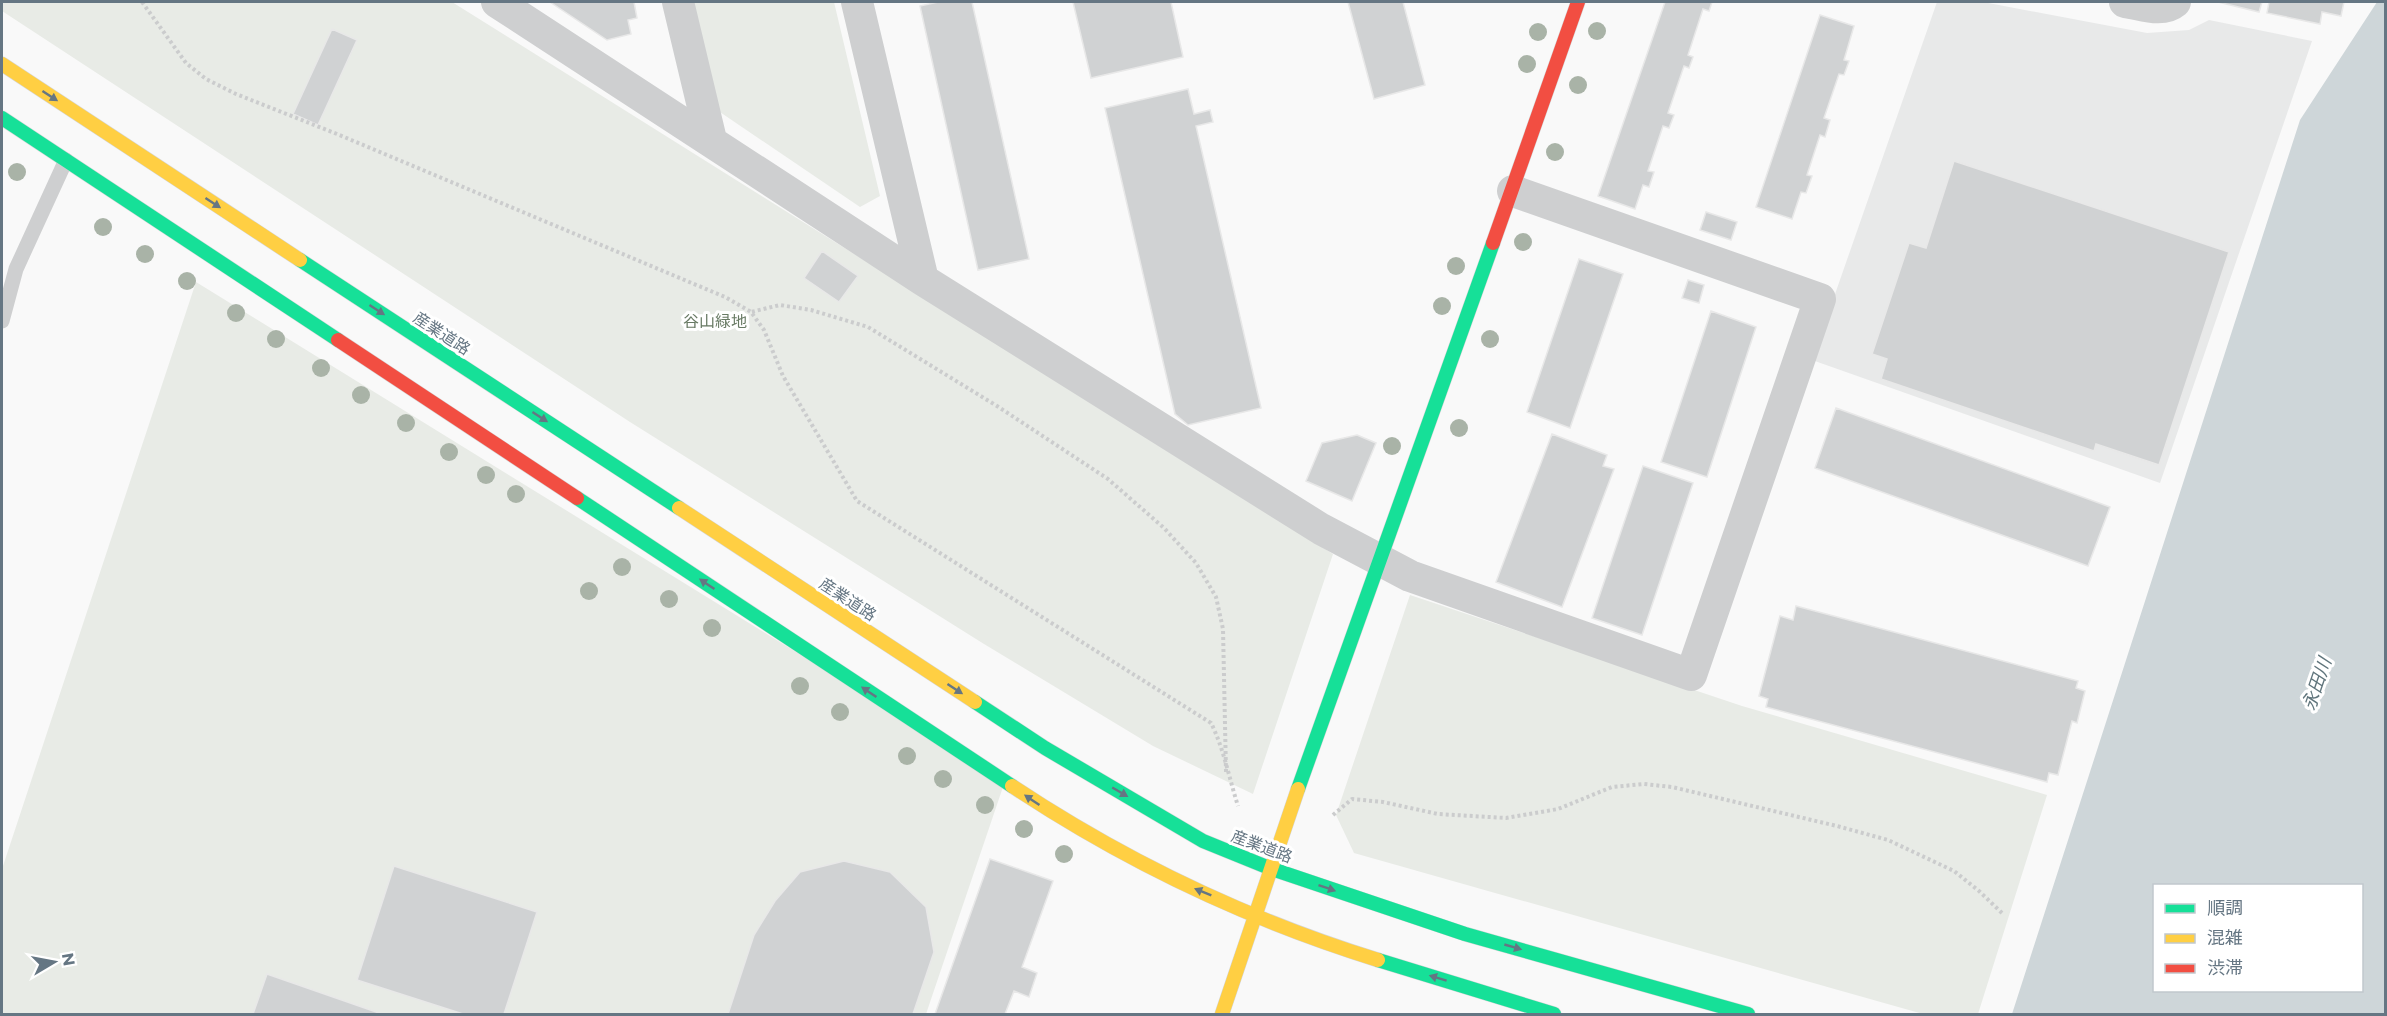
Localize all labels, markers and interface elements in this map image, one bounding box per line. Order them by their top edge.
one-way arrow [42,90,58,102]
one-way arrow [205,197,221,209]
one-way arrow [368,304,384,316]
street label: 産業道路 [410,308,474,359]
park label: 谷山緑地 [683,312,747,331]
one-way arrow [531,411,547,423]
street label: 産業道路 [816,574,880,625]
one-way arrow [699,578,715,590]
water label: 永田川 [2298,653,2337,713]
one-way arrow [946,683,962,695]
one-way arrow [861,687,877,698]
one-way arrow [1112,787,1128,798]
one-way arrow [1023,794,1040,805]
street label: 産業道路 [1229,826,1295,867]
one-way arrow [1319,884,1337,894]
legend [2153,884,2363,992]
one-way arrow [1194,887,1212,896]
text: 順調 [2207,897,2243,919]
text: 混雑 [2207,927,2243,949]
north arrow [24,932,84,992]
one-way arrow [1504,943,1522,953]
text: N [58,951,79,968]
text: 渋滞 [2207,957,2243,979]
one-way arrow [1429,973,1447,982]

